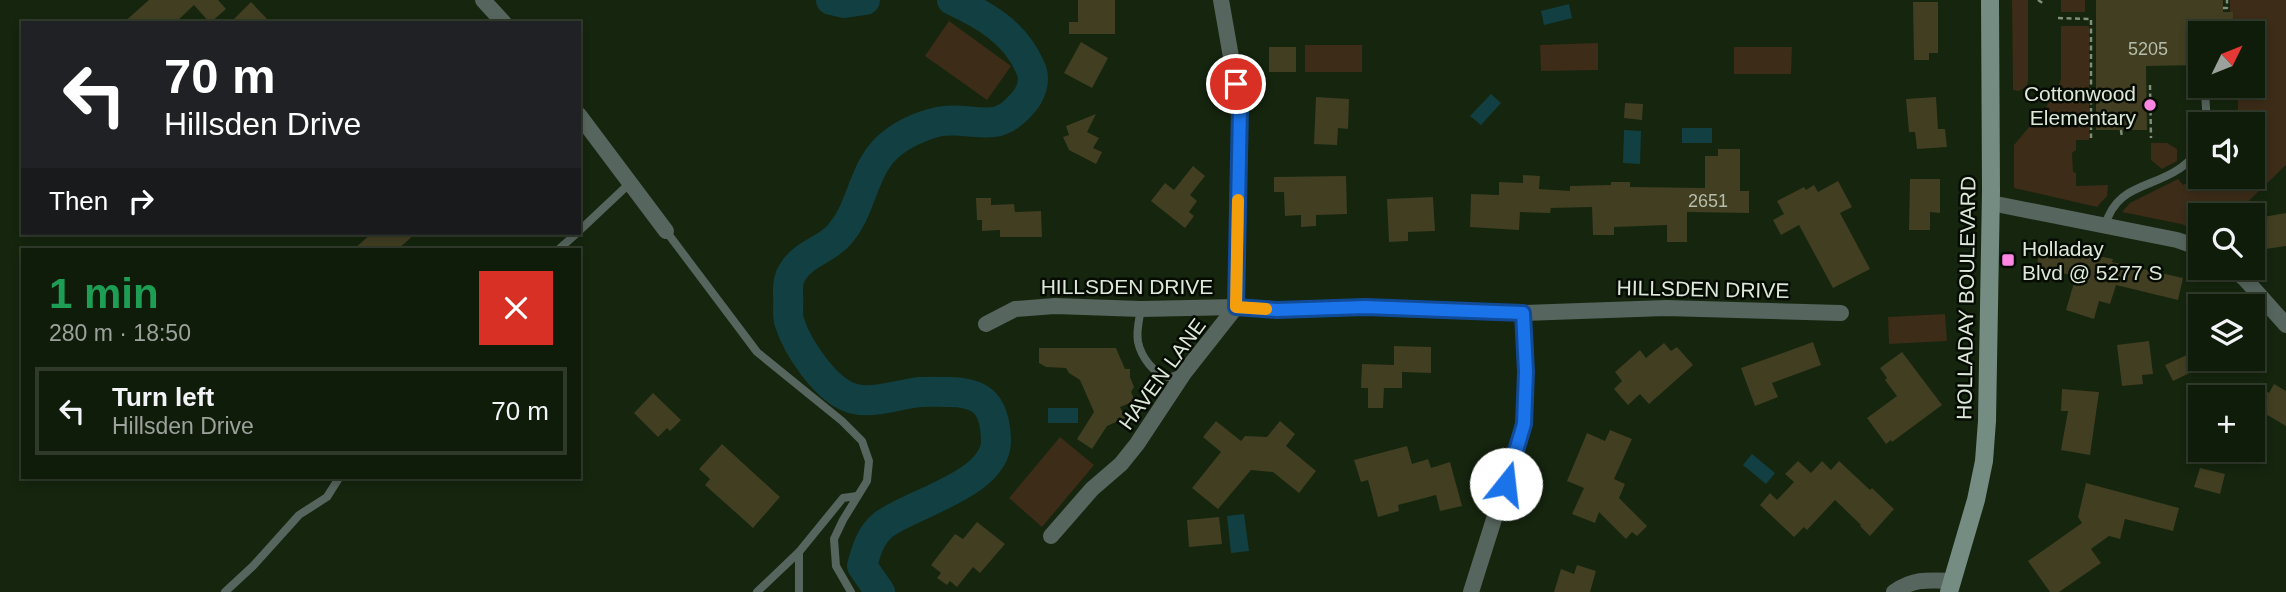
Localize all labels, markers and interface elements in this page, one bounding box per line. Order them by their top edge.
north arrow [2188,21,2264,98]
map controls [2188,21,2265,462]
house number: 5205 [2128,39,2168,59]
icon: left [49,49,140,140]
text: 70 m [164,49,276,103]
pin [1206,54,1266,114]
icon: arrive [1217,65,1255,103]
place label: Cottonwood Elementary [2024,82,2136,129]
marker: Cottonwood Elementary [2142,97,2158,113]
text: Hillsden Drive [164,106,361,142]
button: sound [2188,112,2265,189]
street label: HOLLADAY BOULEVARD [1952,176,1980,420]
icon: right [122,182,160,220]
text: Then [49,186,108,216]
house number: 2651 [1688,191,1728,211]
button: search [2188,203,2265,280]
place label: Holladay Blvd @ 5277 S [2022,237,2162,284]
marker: Holladay Blvd @ 5277 S [2000,252,2016,268]
text: 1 min [49,270,159,317]
button: close [479,271,553,345]
street label: HILLSDEN DRIVE [1041,275,1213,298]
street label: HILLSDEN DRIVE [1616,276,1790,302]
button: layers [2188,294,2265,371]
street label: HAVEN LANE [1114,314,1210,434]
text: 280 m · 18:50 [49,320,191,346]
text: Turn left [112,382,214,412]
button: + [2188,385,2265,462]
icon: left [53,392,91,430]
text: 70 m [491,396,549,426]
text: Hillsden Drive [112,413,254,439]
position arrow [1469,447,1543,521]

